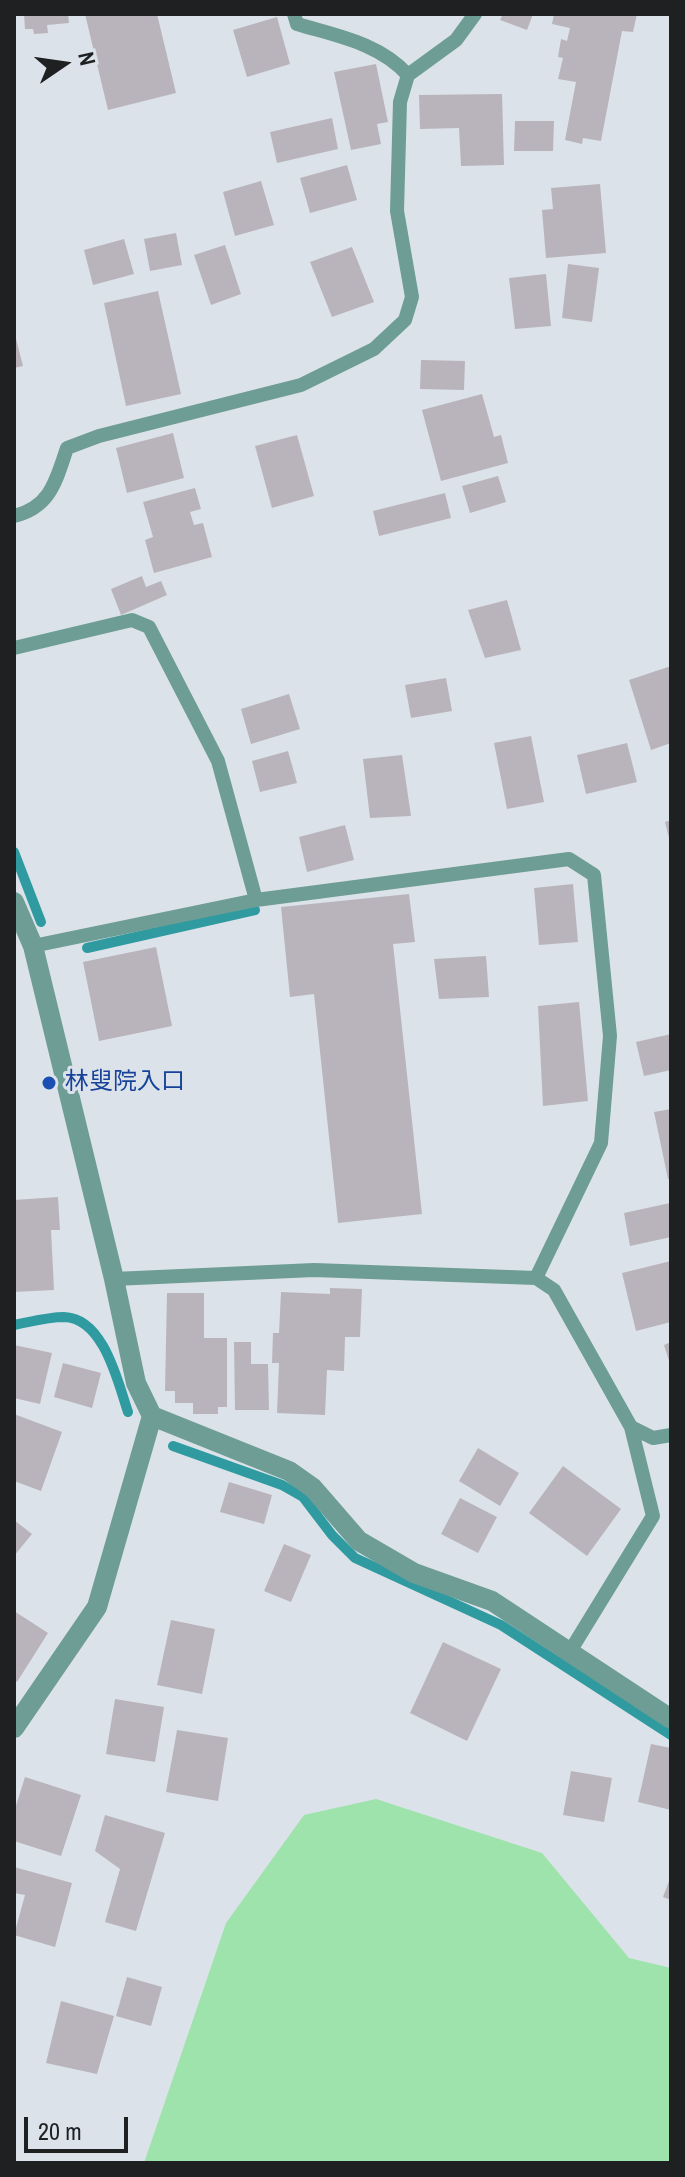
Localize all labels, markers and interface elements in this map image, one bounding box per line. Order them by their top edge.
north arrow [24,24,104,104]
text: N [71,49,103,68]
place label: 林叟院入口 [65,1069,185,1097]
marker: 林叟院入口 [40,1074,58,1092]
scale bar [28,2101,132,2151]
text: 20 m [38,2115,82,2147]

